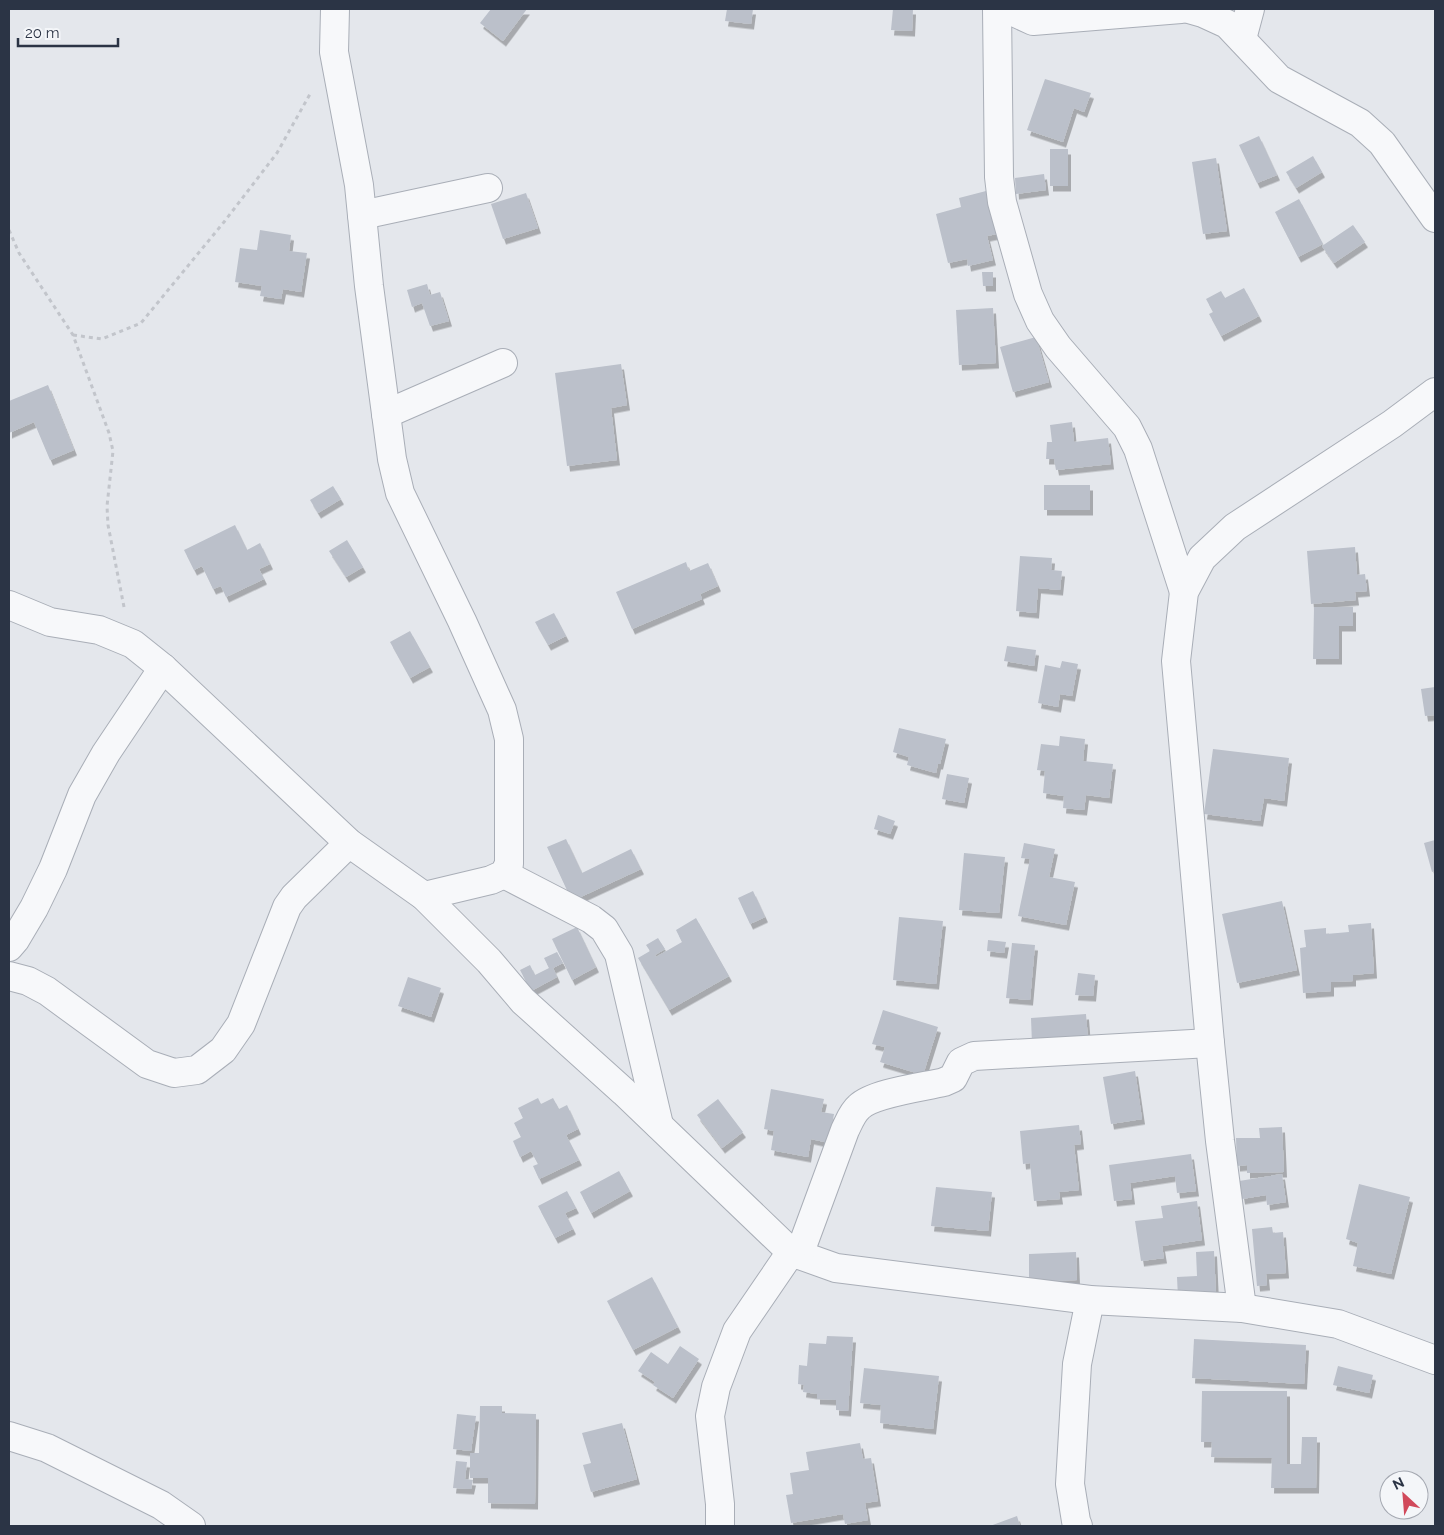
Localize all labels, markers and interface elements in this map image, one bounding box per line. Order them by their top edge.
scale bar [18,15,118,47]
text: 20 m [25,24,60,42]
north arrow [1379,1470,1429,1520]
text: N [1390,1474,1407,1493]

